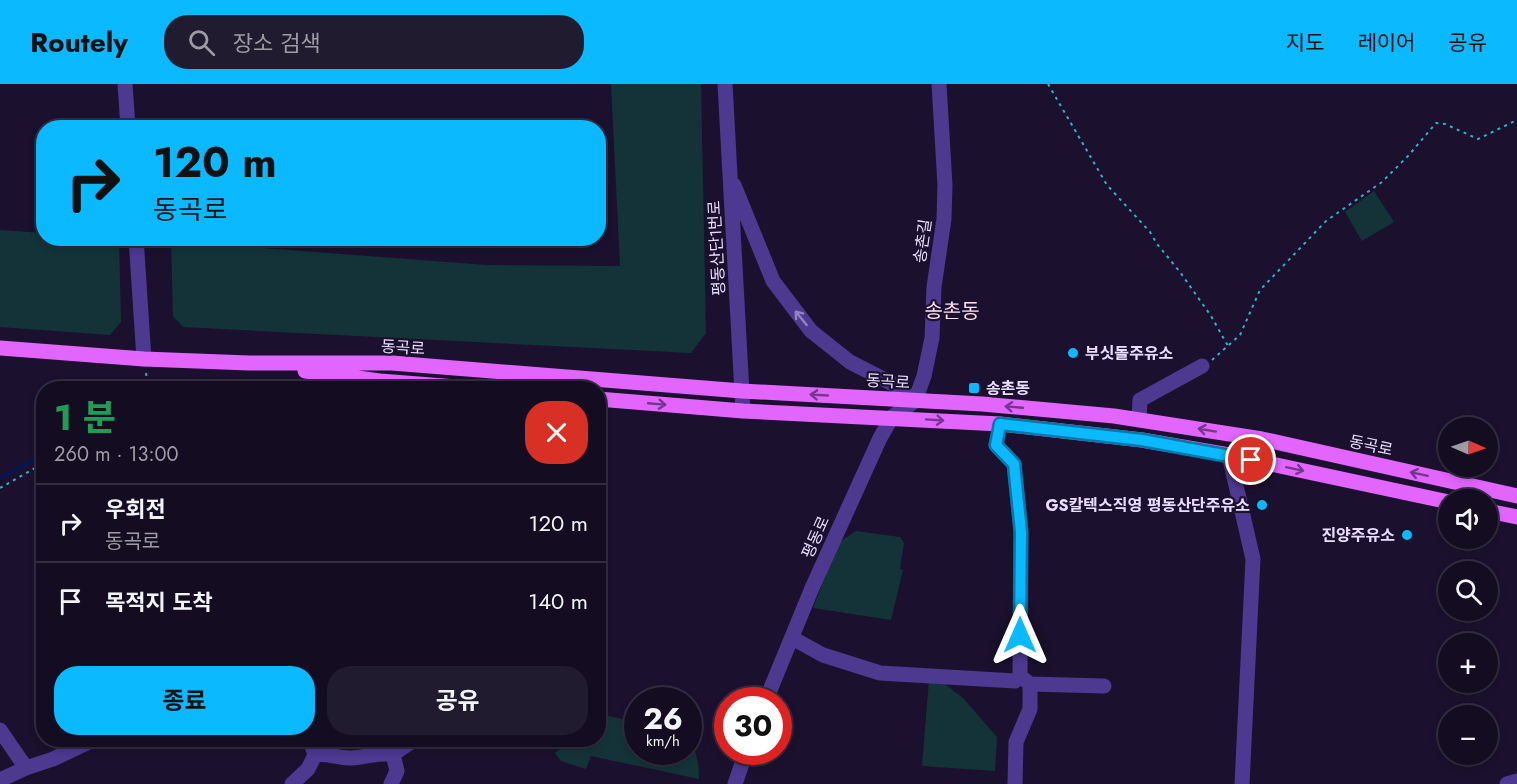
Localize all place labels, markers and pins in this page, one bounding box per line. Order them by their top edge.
place label: 부싯돌주유소 [1085,342,1174,365]
marker: 부싯돌주유소 [1066,346,1080,360]
place label: 송촌동 [986,377,1030,400]
marker: 송촌동 [967,381,981,395]
pin [1225,434,1276,485]
place label: GS칼텍스직영 평동산단주유소 [1046,494,1250,517]
marker: GS칼텍스직영 평동산단주유소 [1255,498,1269,512]
place label: 진양주유소 [1321,524,1395,547]
marker: 진양주유소 [1400,528,1414,542]

